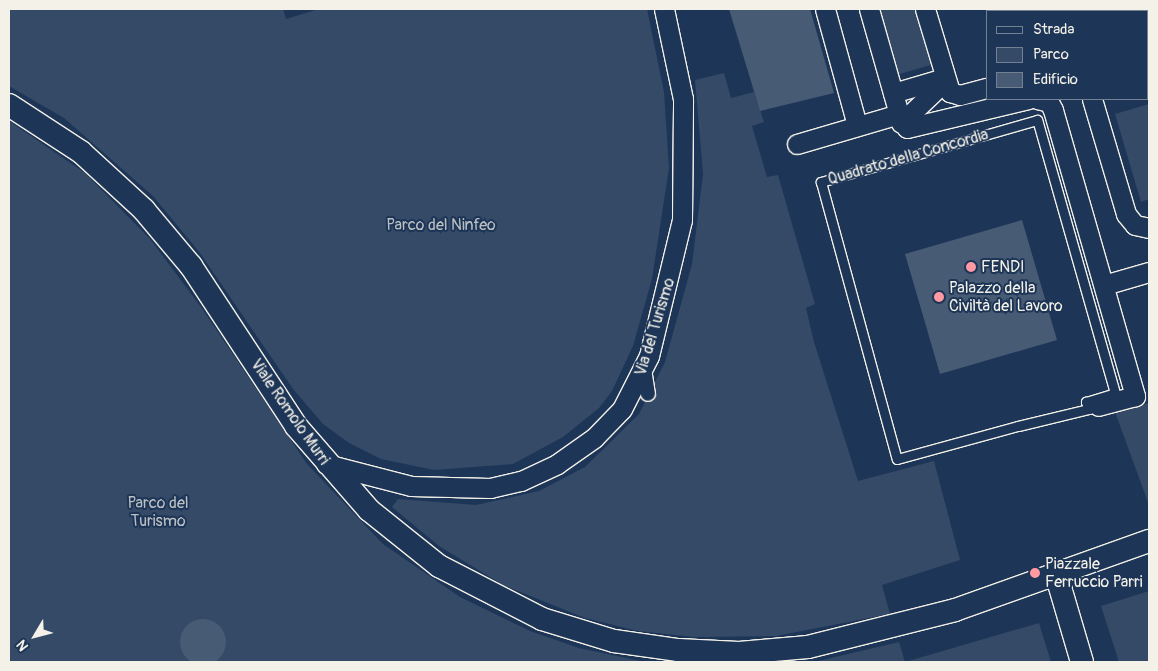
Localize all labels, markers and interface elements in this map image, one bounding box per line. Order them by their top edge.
legend [986,10,1148,100]
text: Strada [1033,20,1074,39]
text: Parco [1033,45,1069,64]
text: Edificio [1033,70,1078,89]
street label: Quadrato della Concordia [825,125,991,189]
park label: Parco del Ninfeo [386,215,496,235]
place label: FENDI [981,257,1025,277]
marker: FENDI [965,261,977,273]
street label: Via del Turismo [631,276,679,378]
place label: Palazzo della Civiltà del Lavoro [949,278,1063,316]
marker: Palazzo della Civiltà del Lavoro [933,291,945,303]
street label: Viale Romolo Murri [246,355,334,469]
park label: Parco del Turismo [127,493,189,531]
place label: Piazzale Ferruccio Parri [1045,554,1143,592]
marker: Piazzale Ferruccio Parri [1029,567,1041,579]
north arrow [10,611,60,661]
text: N [13,636,32,654]

